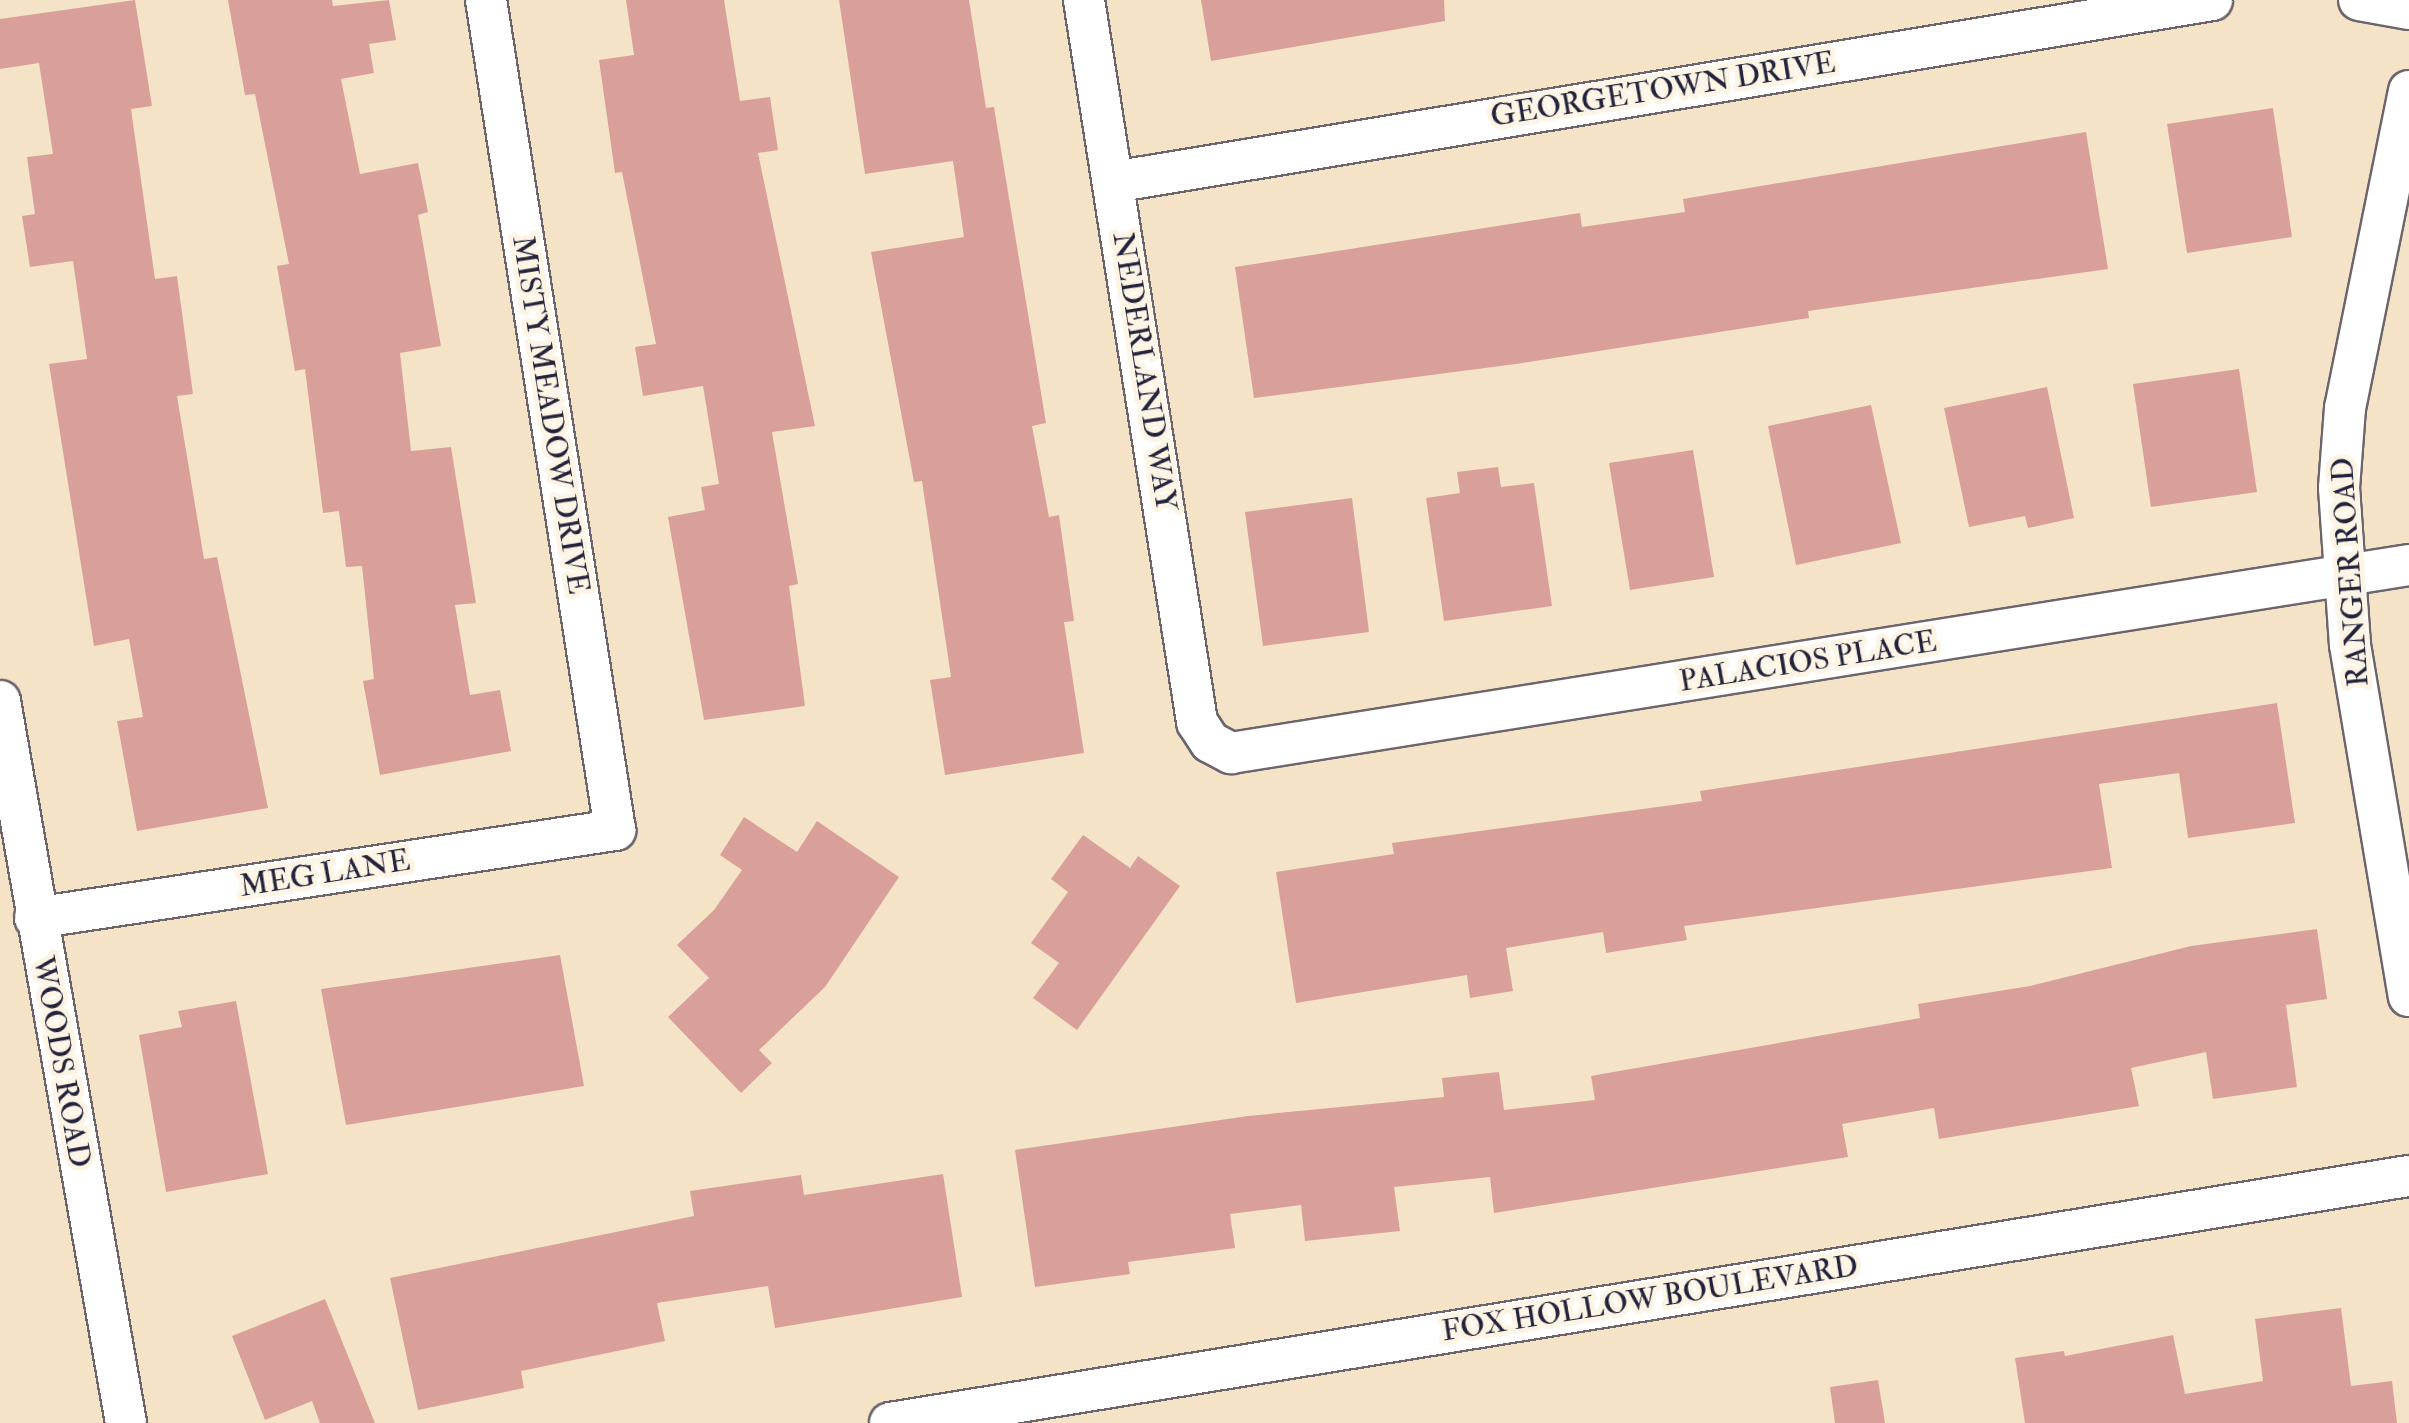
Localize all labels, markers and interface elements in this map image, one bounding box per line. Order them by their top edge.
street label: GEORGETOWN DRIVE [1488,45,1838,135]
street label: NEDERLAND WAY [1104,230,1184,514]
street label: MISTY MEADOW DRIVE [504,233,596,597]
street label: RANGER ROAD [2325,456,2377,688]
street label: PALACIOS PLACE [1677,624,1939,700]
street label: MEG LANE [237,843,413,905]
street label: WOODS ROAD [25,953,97,1171]
street label: FOX HOLLOW BOULEVARD [1439,1248,1861,1350]

